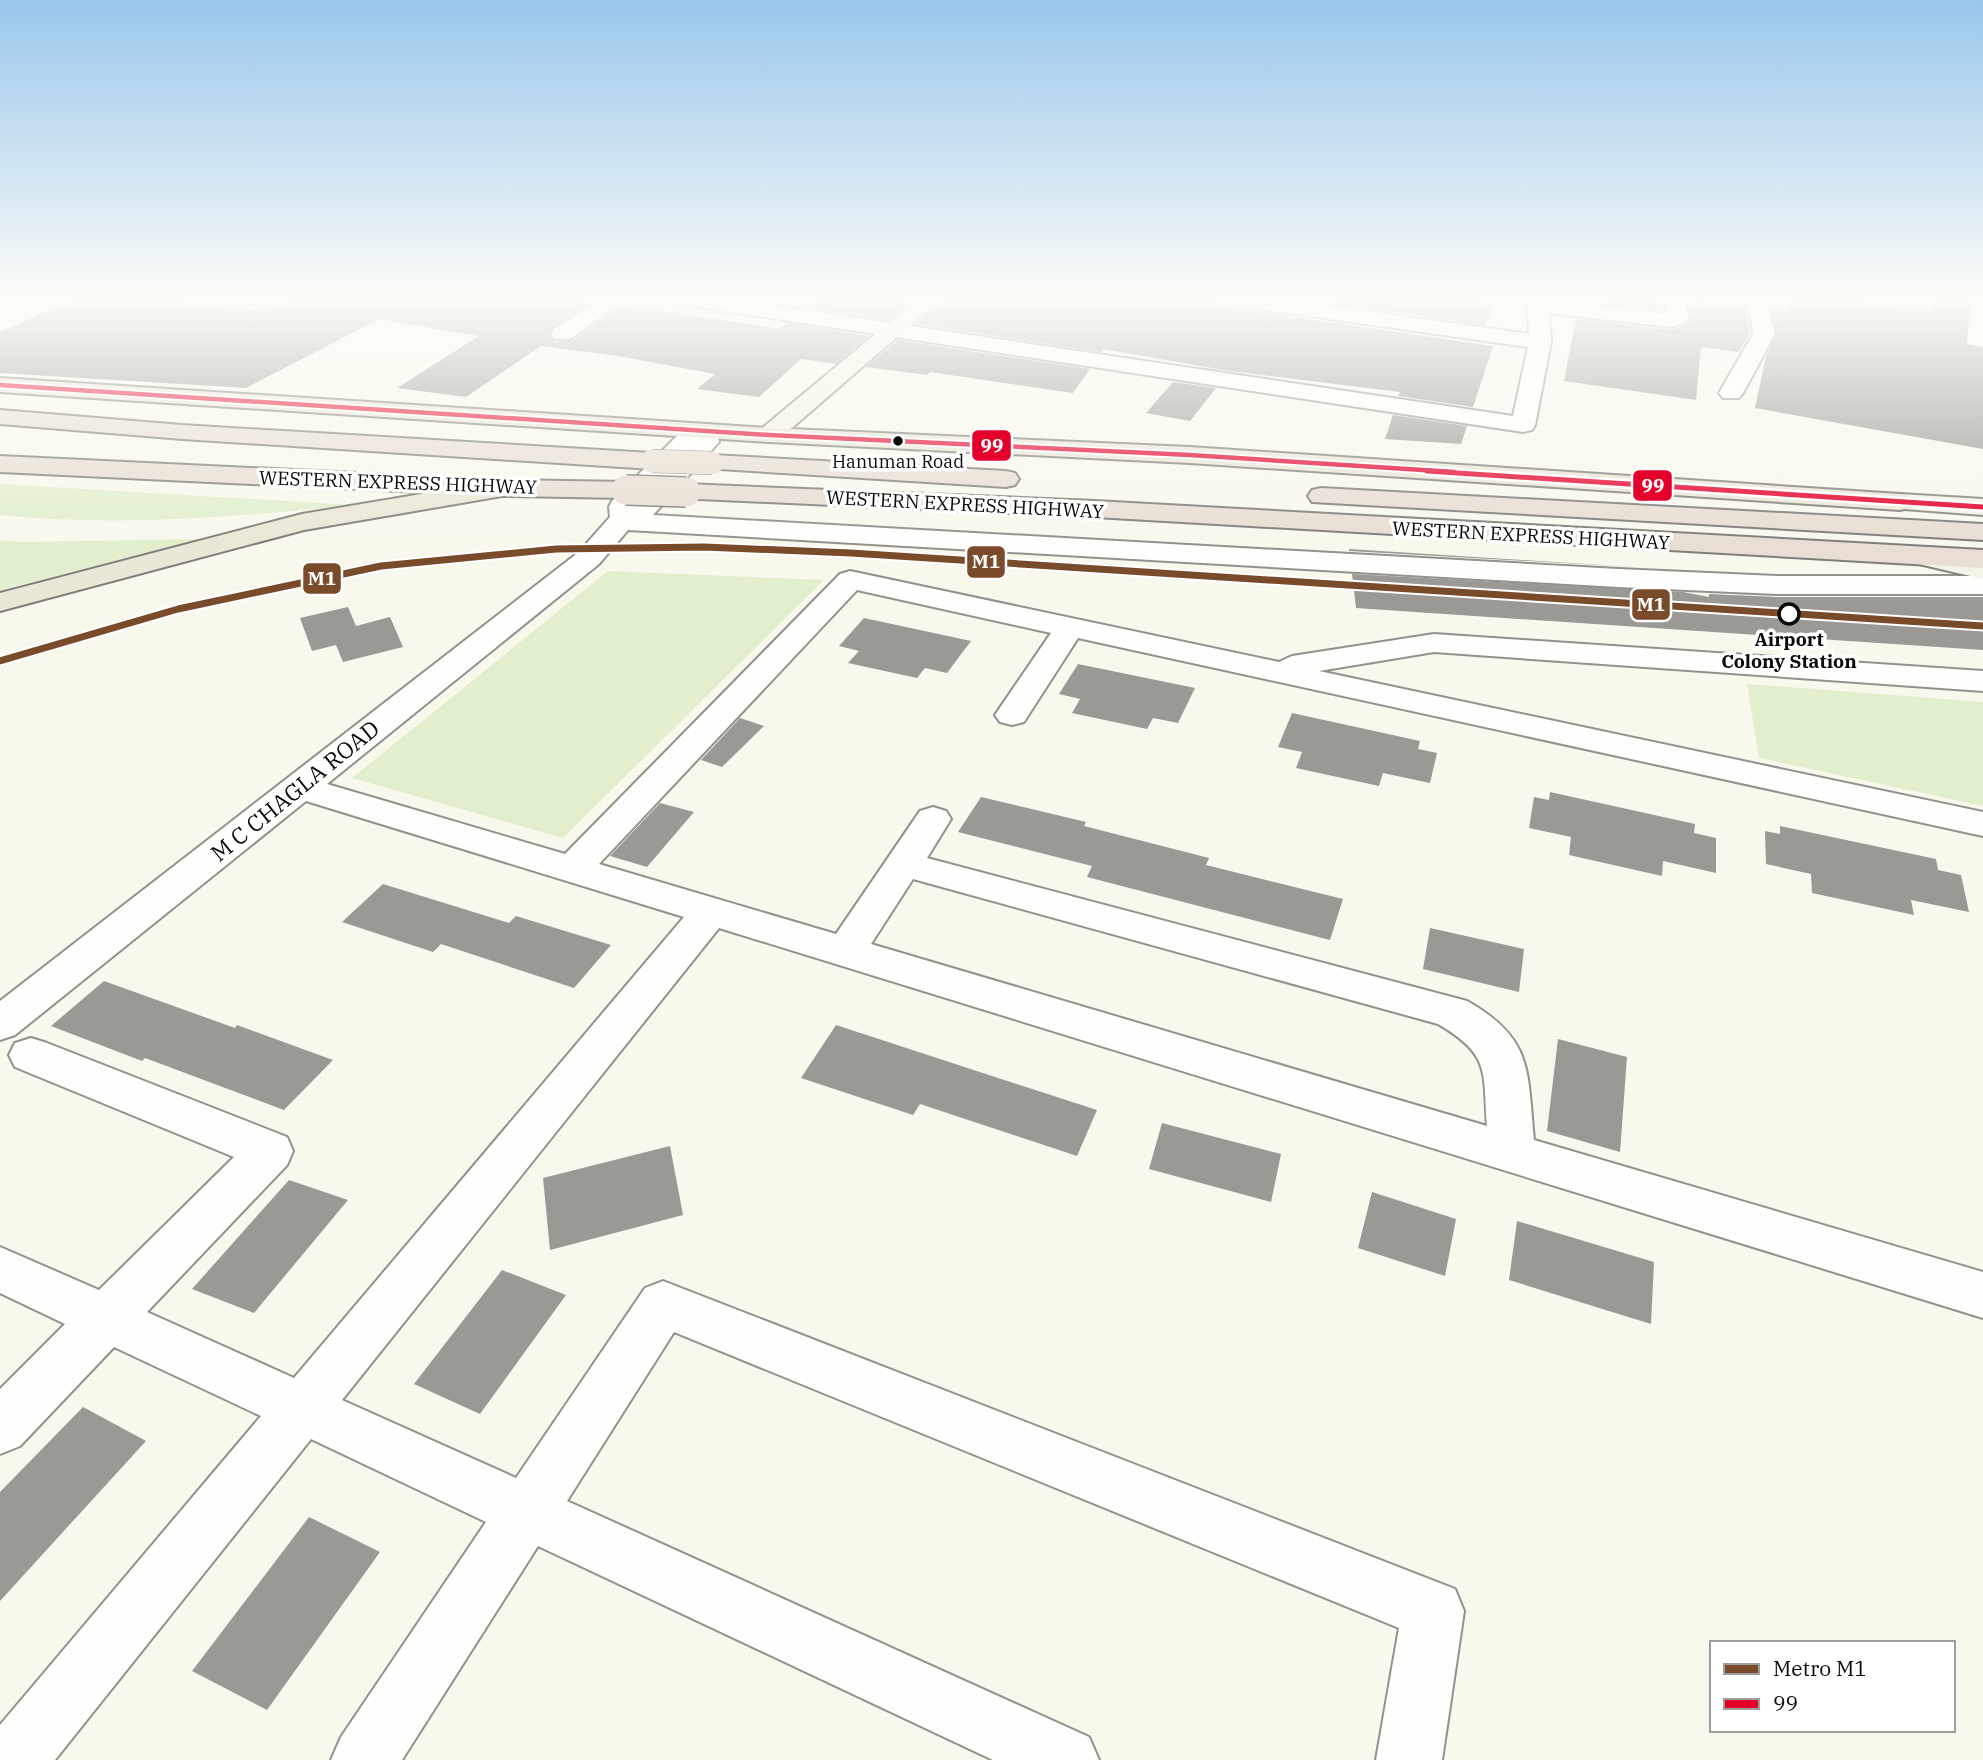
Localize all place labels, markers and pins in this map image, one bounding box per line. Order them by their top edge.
marker: Hanuman Road [891,434,905,448]
place label: Hanuman Road [832,450,964,473]
marker: Airport Colony Station [1778,603,1800,625]
place label: Airport Colony Station [1721,627,1857,673]

